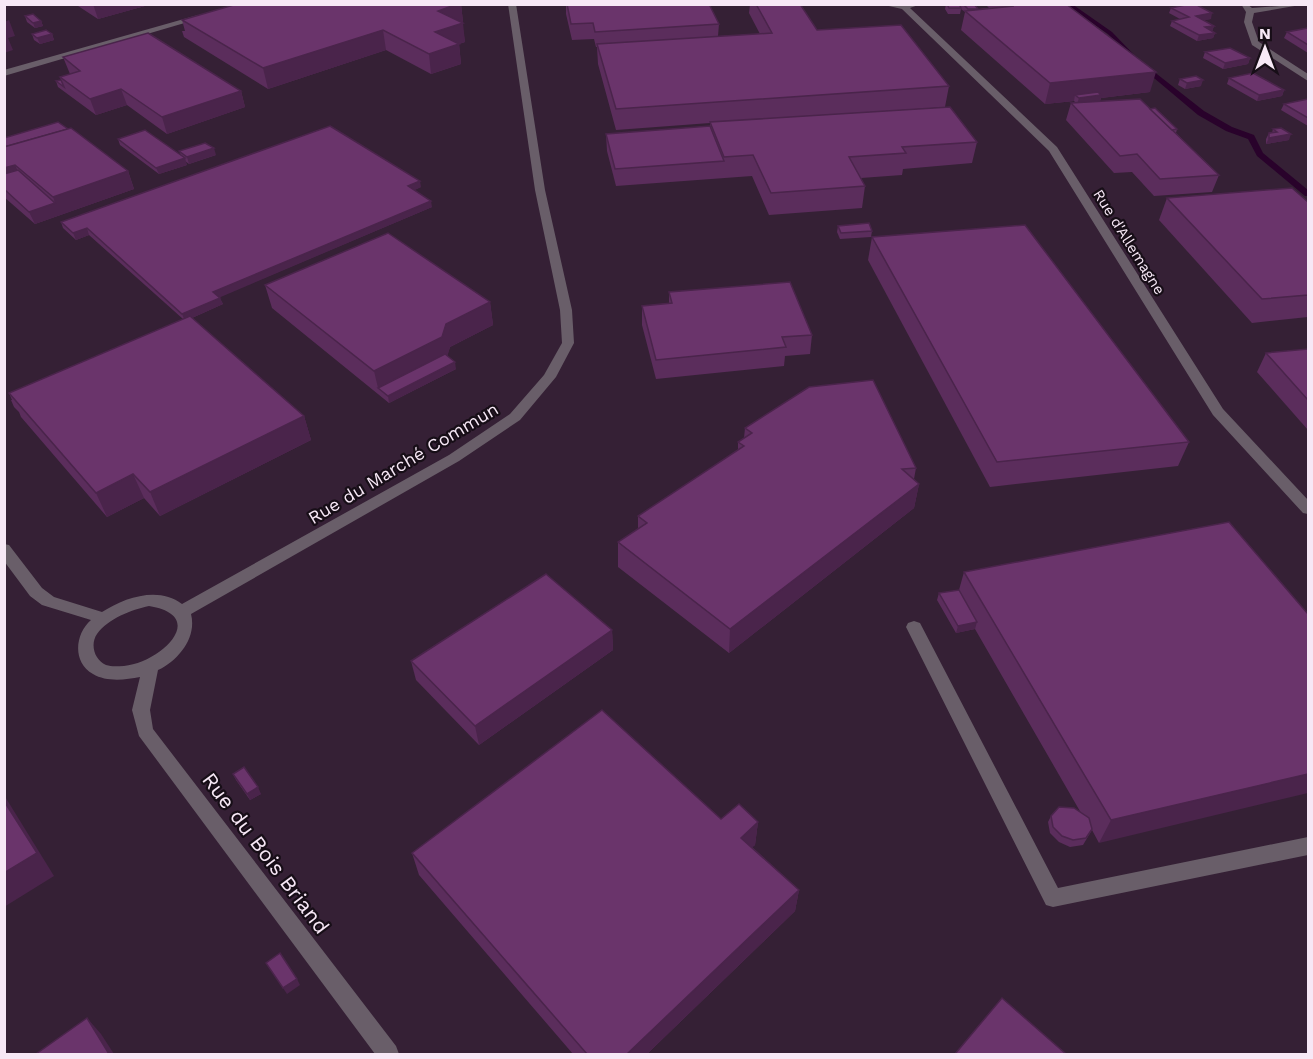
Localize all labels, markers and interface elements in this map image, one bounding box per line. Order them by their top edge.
north arrow [1235,18,1295,78]
text: N [1259,24,1271,43]
street label: Rue d'Allemagne [1089,186,1169,298]
street label: Rue du Marché Commun [304,398,502,528]
street label: Rue du Bois Briand [197,767,335,939]

